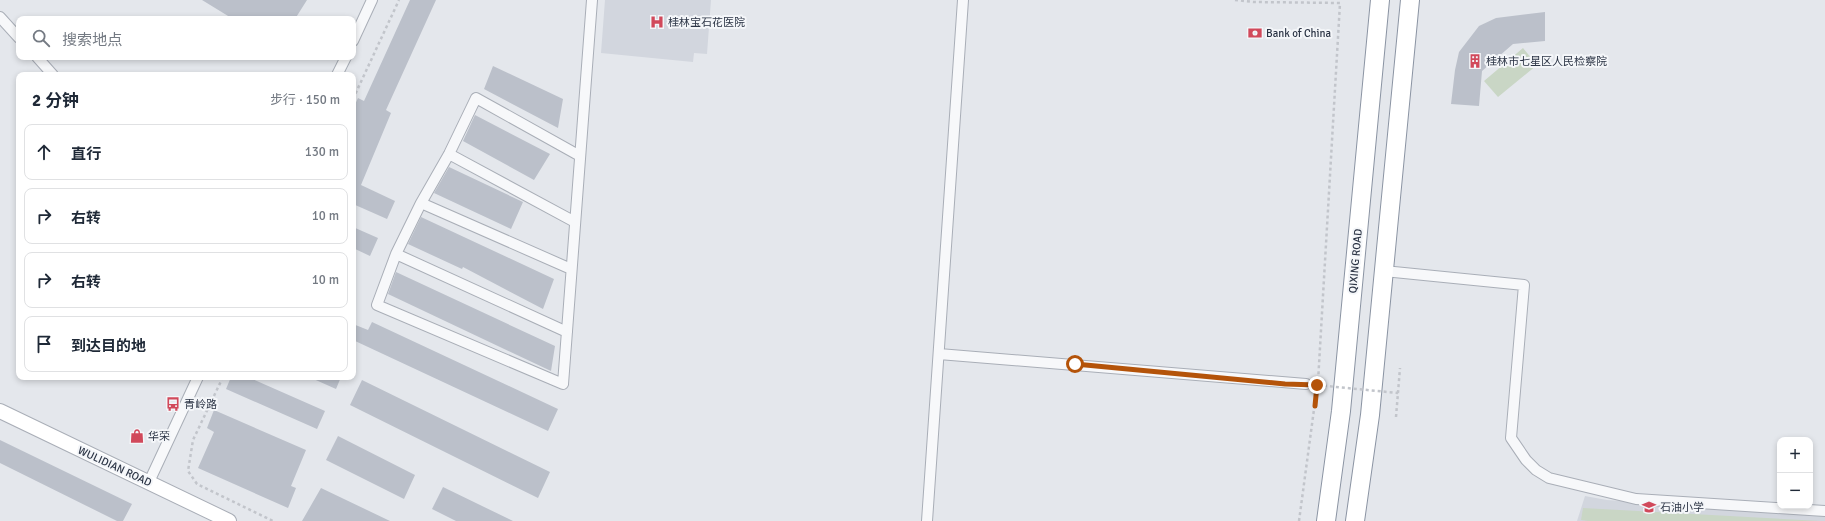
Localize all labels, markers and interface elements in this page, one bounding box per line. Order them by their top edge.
hospital icon: 桂林宝石花医院 [649,14,665,30]
search box [16,16,356,60]
place label: 桂林宝石花医院 [668,16,745,29]
bank icon: Bank of China [1247,25,1263,41]
icon: search [30,27,52,49]
place label: Bank of China [1266,27,1332,40]
text: 搜索地点 [62,31,122,49]
building icon: 桂林市七星区人民检察院 [1467,53,1483,69]
place label: 桂林市七星区人民检察院 [1486,55,1607,68]
text: 2 分钟 [32,90,79,111]
text: 步行 · 150 m [270,92,340,108]
icon: ahead [33,141,55,163]
text: 130 m [305,144,339,160]
text: 直行 [71,145,101,163]
icon: right [33,205,55,227]
text: 10 m [312,208,339,224]
text: 右转 [71,209,101,227]
street label: QIXING ROAD [1346,228,1365,294]
icon: right [33,269,55,291]
text: 10 m [312,272,339,288]
text: 右转 [71,273,101,291]
icon: arrive [33,333,55,355]
text: 到达目的地 [71,337,146,355]
route start [1066,355,1084,373]
route end [1308,376,1326,394]
bus stop icon: 青岭路 [165,396,181,412]
place label: 青岭路 [184,398,217,411]
shop icon: 华荣 [129,428,145,444]
place label: 华荣 [148,430,170,443]
map controls [1777,437,1813,509]
button: + [1777,437,1813,473]
street label: WULIDIAN ROAD [76,444,154,489]
button: − [1777,473,1813,509]
school or university icon: 石油小学 [1641,499,1657,515]
place label: 石油小学 [1660,501,1704,514]

